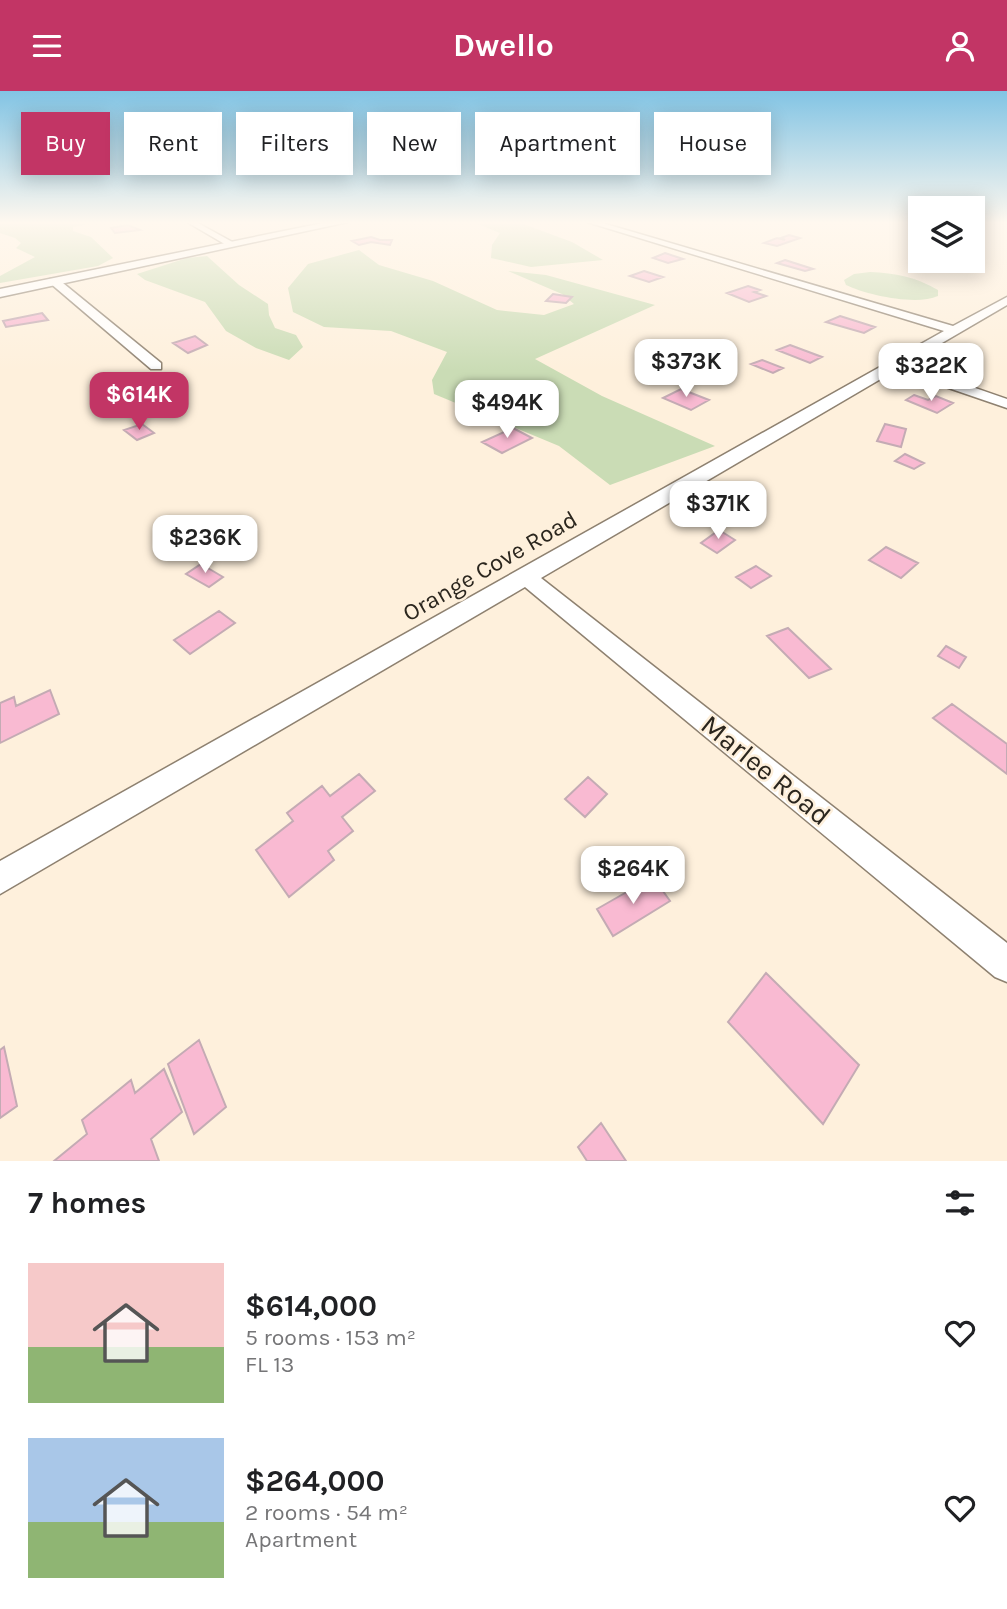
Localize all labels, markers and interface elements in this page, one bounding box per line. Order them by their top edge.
icon: menu [28,27,66,65]
text: Dwello [453,27,554,64]
icon: person [941,27,979,65]
chip: Buy [21,112,110,175]
chip: Rent [124,112,222,175]
chip: Filters [236,112,353,175]
chip: New [367,112,461,175]
chip: Apartment [475,112,640,175]
chip: House [654,112,771,175]
map controls [908,196,985,273]
button: layers [908,196,985,273]
pin: $373K [637,339,735,399]
pin: $322K [882,343,980,403]
text: $373K [651,348,721,375]
text: $322K [894,352,968,379]
pin: $614K [90,373,188,432]
text: $614K [106,381,172,408]
pin: $494K [458,381,556,440]
text: $494K [471,389,543,416]
pin: $371K [669,482,767,541]
text: $371K [686,490,750,517]
street label: Orange Cove Road [398,505,582,627]
pin: $236K [156,515,254,575]
text: $236K [168,524,242,551]
street label: Marlee Road [695,708,837,832]
pin: $264K [584,847,682,906]
text: $264K [597,855,669,882]
icon: filters [941,1184,979,1222]
text: 7 homes [28,1185,146,1221]
text: $614,000 [245,1288,377,1324]
icon: home [84,1291,168,1375]
icon: heart [941,1314,979,1352]
text: 5 rooms · 153 m² [245,1324,416,1351]
text: FL 13 [245,1351,294,1378]
text: $264,000 [245,1463,384,1499]
icon: home [84,1466,168,1550]
icon: heart [941,1489,979,1527]
text: 2 rooms · 54 m² [245,1499,408,1526]
text: Apartment [245,1526,357,1553]

